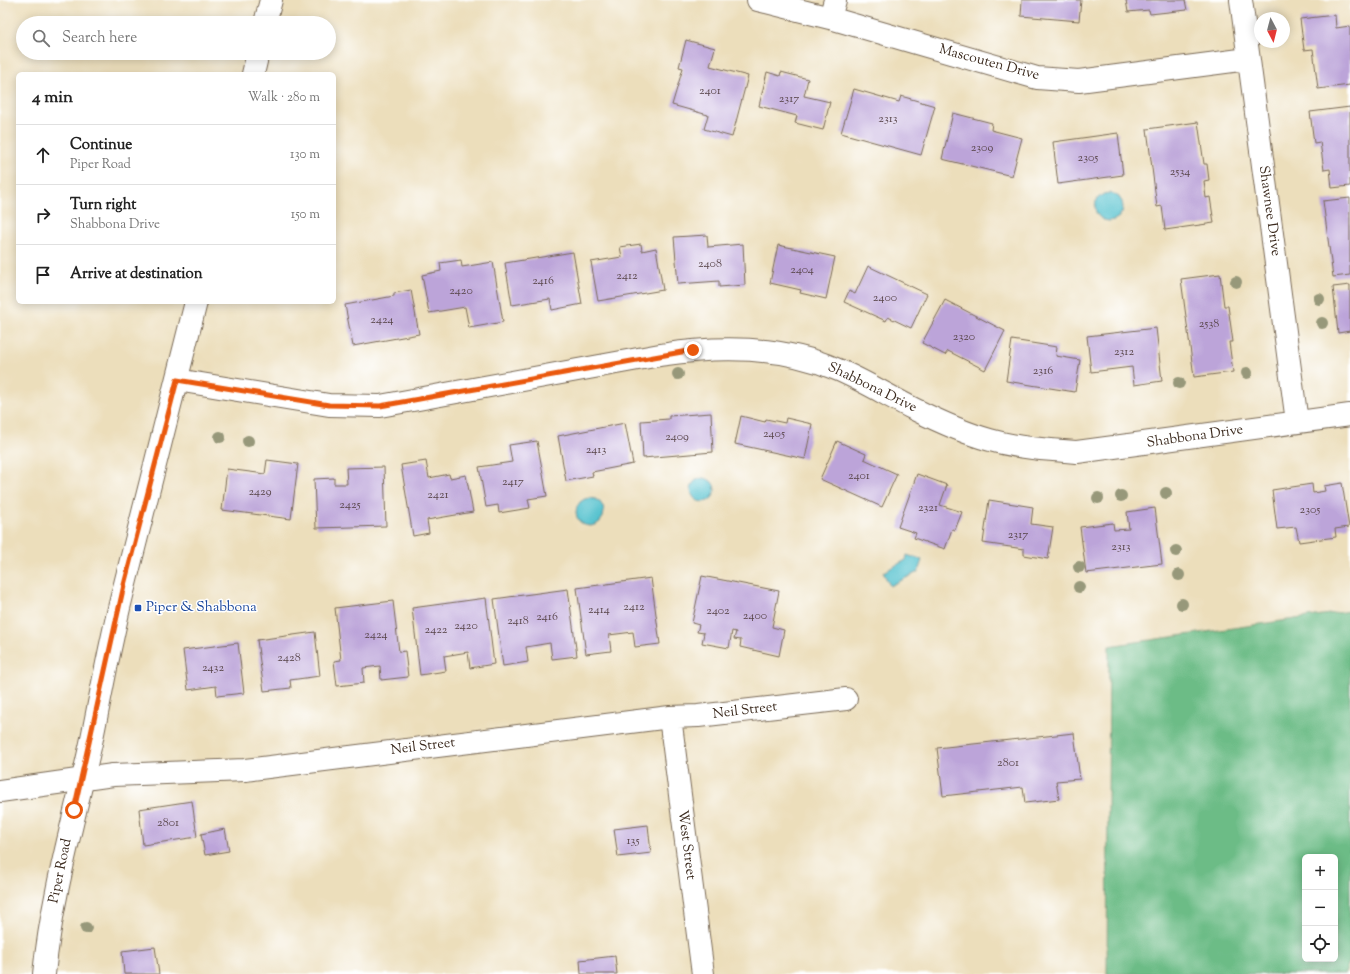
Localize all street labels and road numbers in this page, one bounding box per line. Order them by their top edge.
street label: Mascouten Drive [937,40,1041,86]
street label: Shawnee Drive [1253,164,1285,258]
street label: Shabbona Drive [824,358,920,418]
street label: Shabbona Drive [1146,420,1244,454]
street label: Neil Street [712,697,778,725]
street label: Neil Street [390,733,456,761]
street label: West Street [672,809,700,881]
street label: Piper Road [44,837,78,905]

